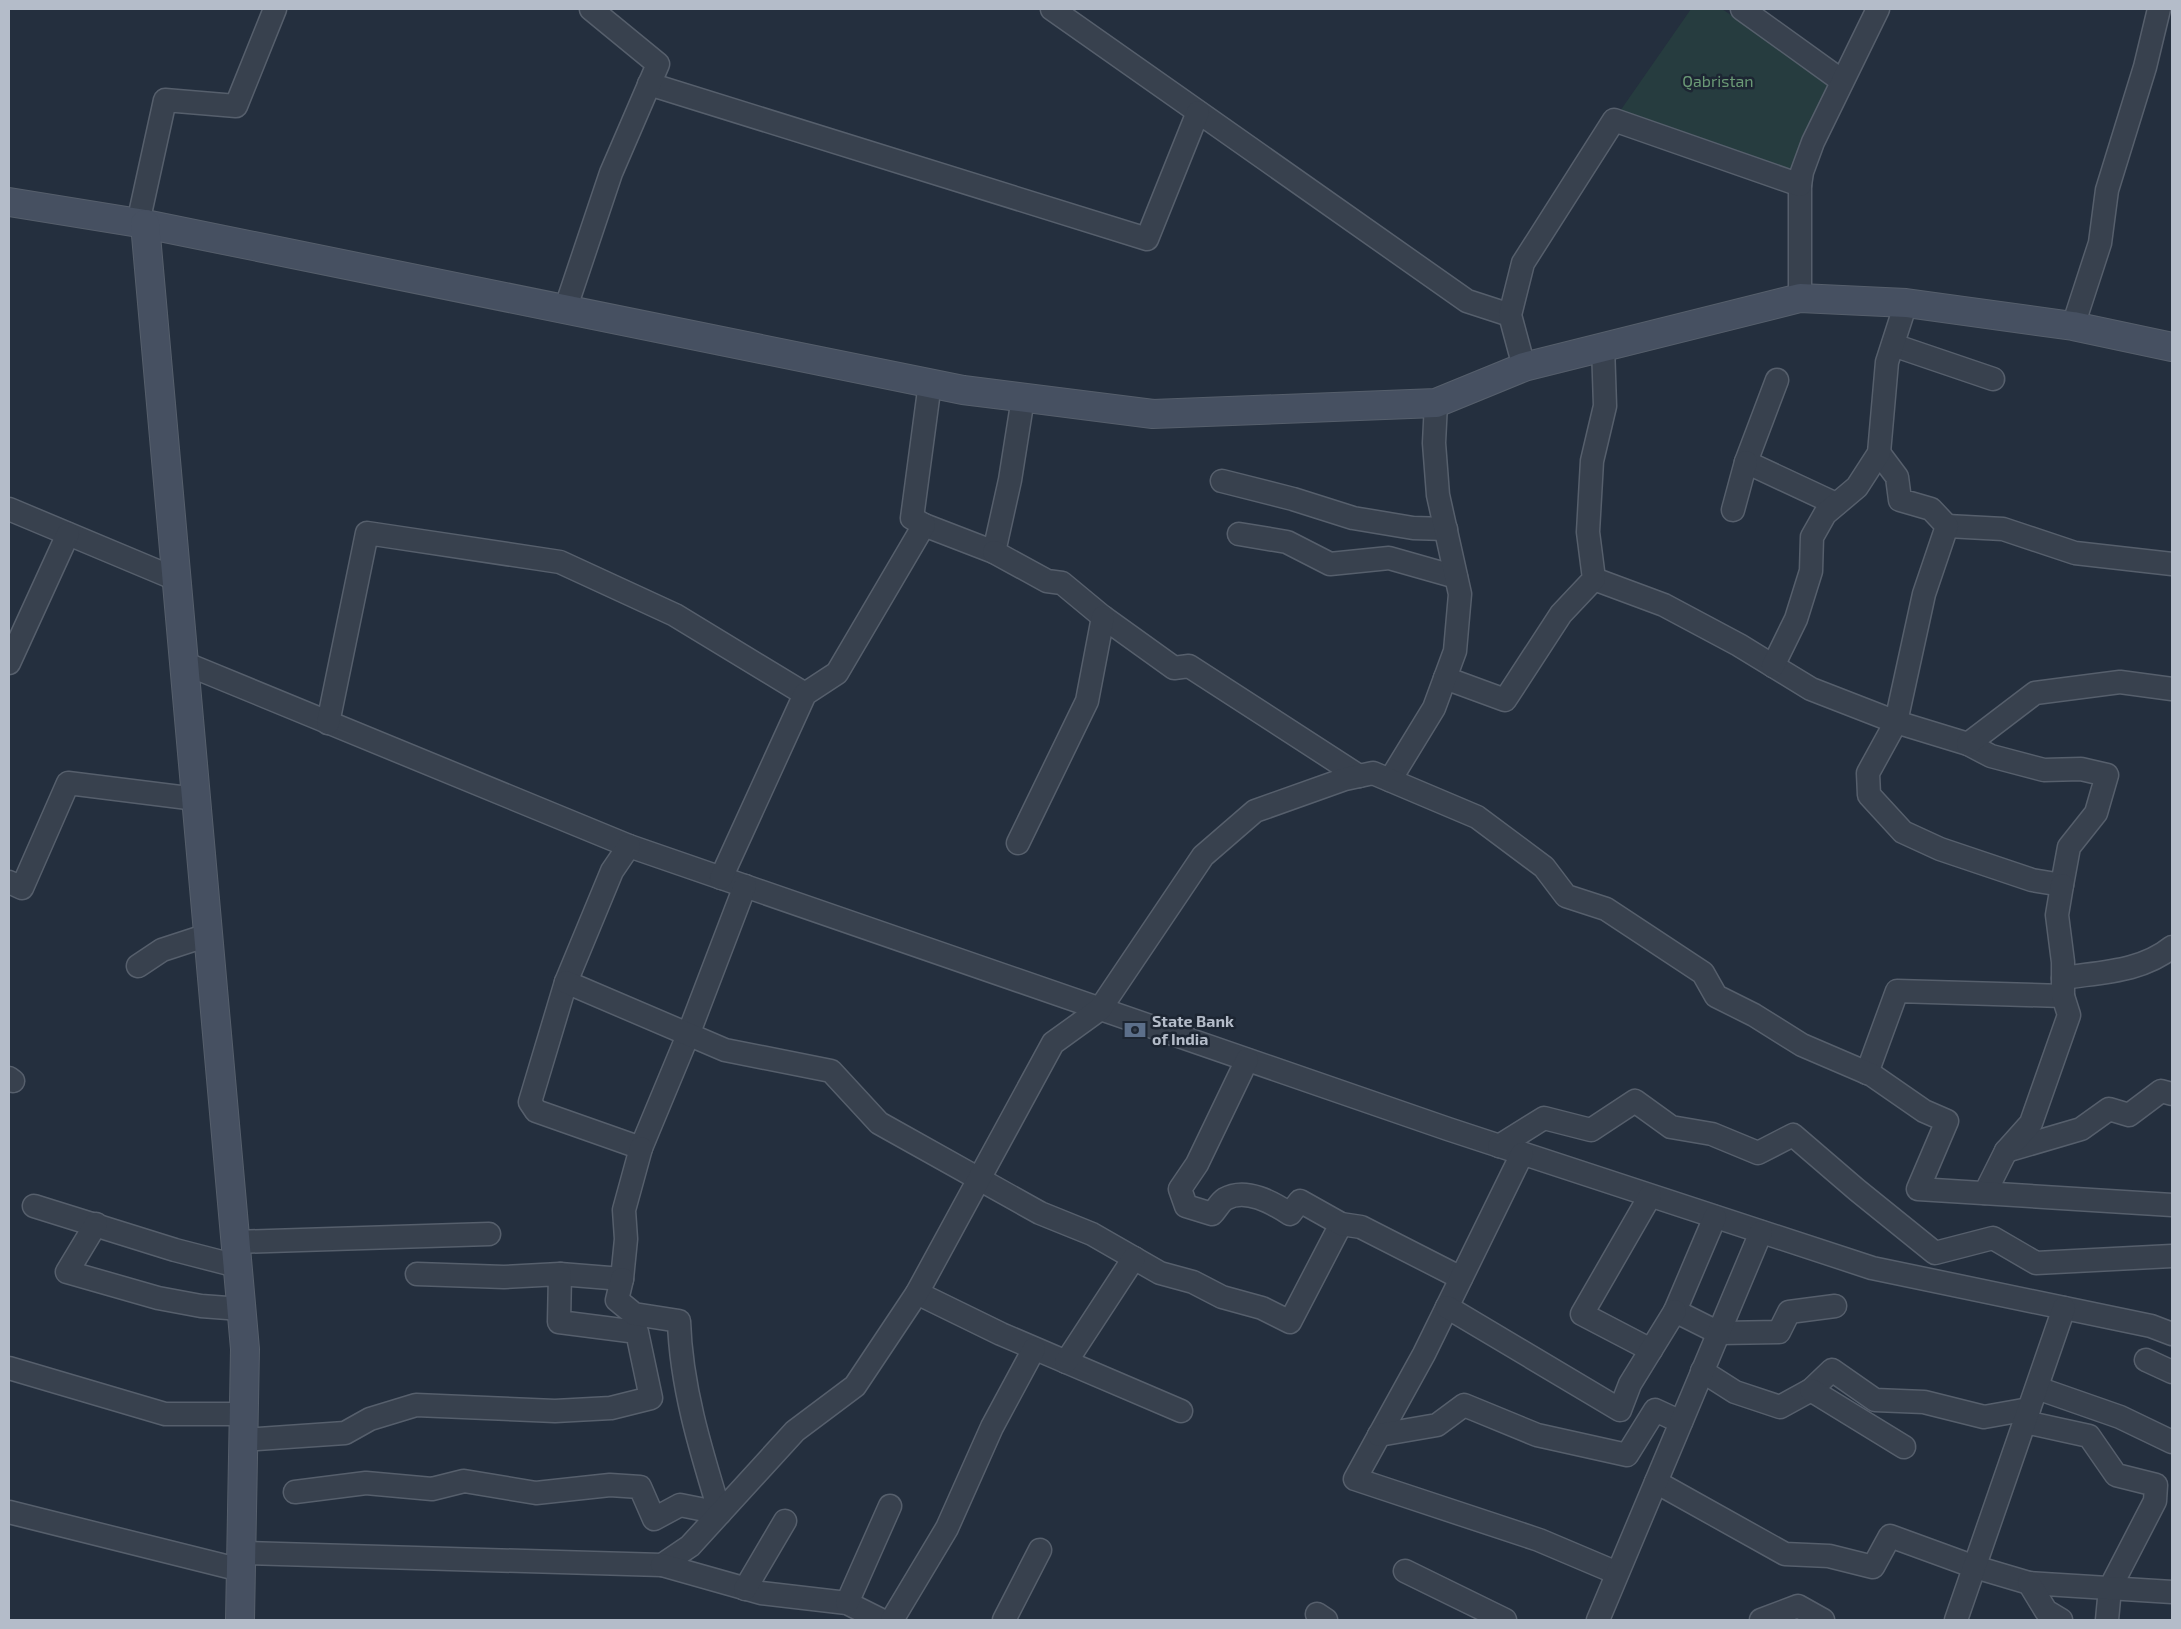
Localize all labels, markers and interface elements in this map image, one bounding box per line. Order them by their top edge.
park label: Qabristan [1682,71,1754,91]
place label: State Bank of India [1152,1011,1234,1048]
bank icon: State Bank of India [1122,1017,1148,1043]

